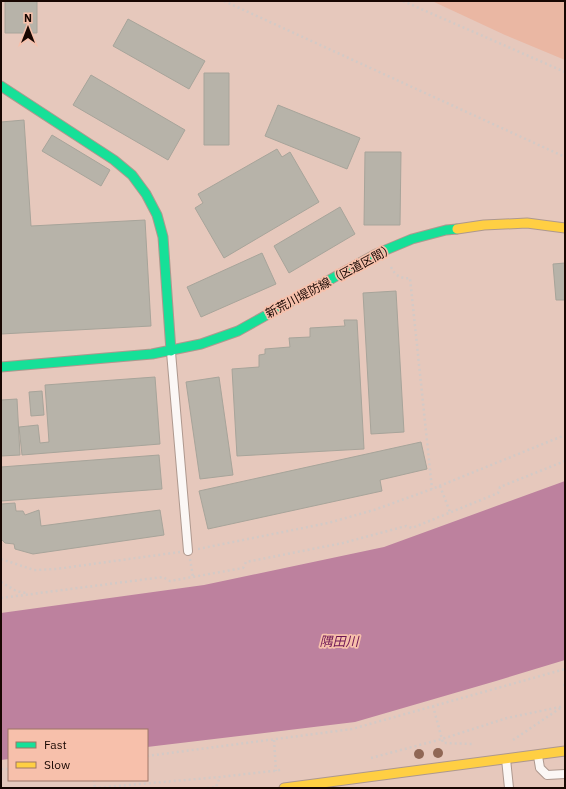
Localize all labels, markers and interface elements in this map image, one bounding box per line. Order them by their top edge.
north arrow [8,8,48,48]
text: N [24,11,32,25]
street label: 新荒川堤防線（区道区間） [263,240,397,321]
water label: 隅田川 [319,633,360,650]
legend [8,729,148,781]
text: Fast [44,737,67,752]
text: Slow [44,757,70,772]

